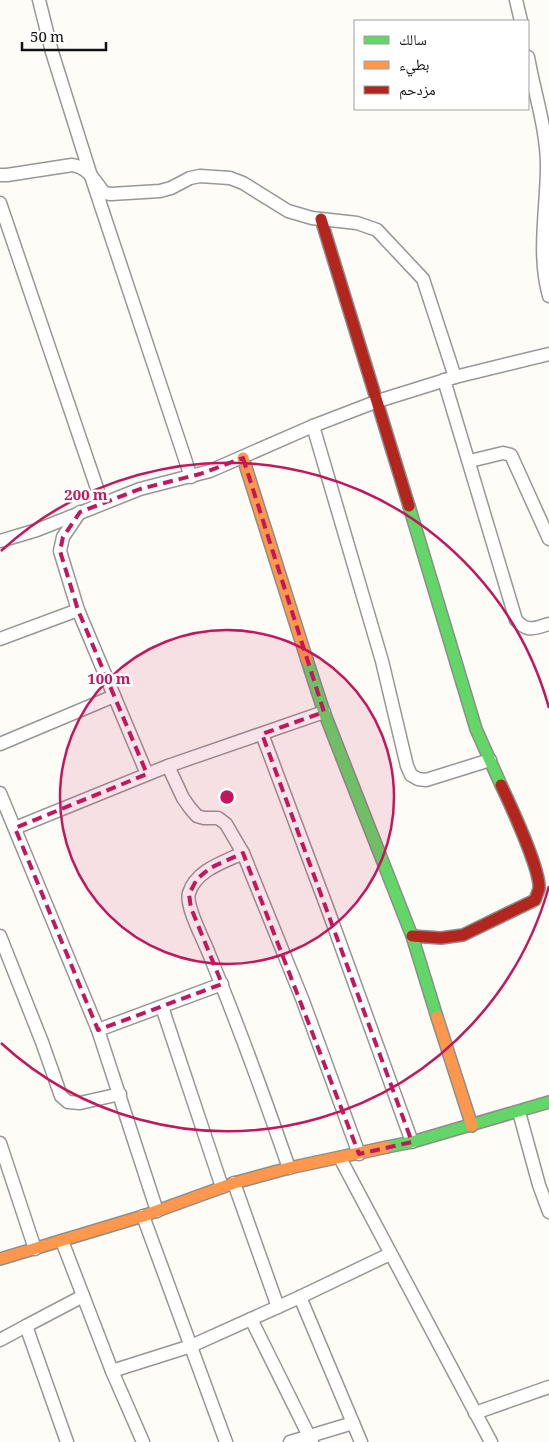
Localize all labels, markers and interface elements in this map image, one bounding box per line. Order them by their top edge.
scale bar [22,20,106,52]
legend [354,20,529,110]
text: 50 m [30,26,64,52]
text: سالك [399,29,427,55]
text: بطيء [399,54,429,80]
text: مزدحم [399,79,436,105]
text: 200 m [64,484,108,510]
text: 100 m [87,668,131,694]
centre of rings [218,788,236,806]

